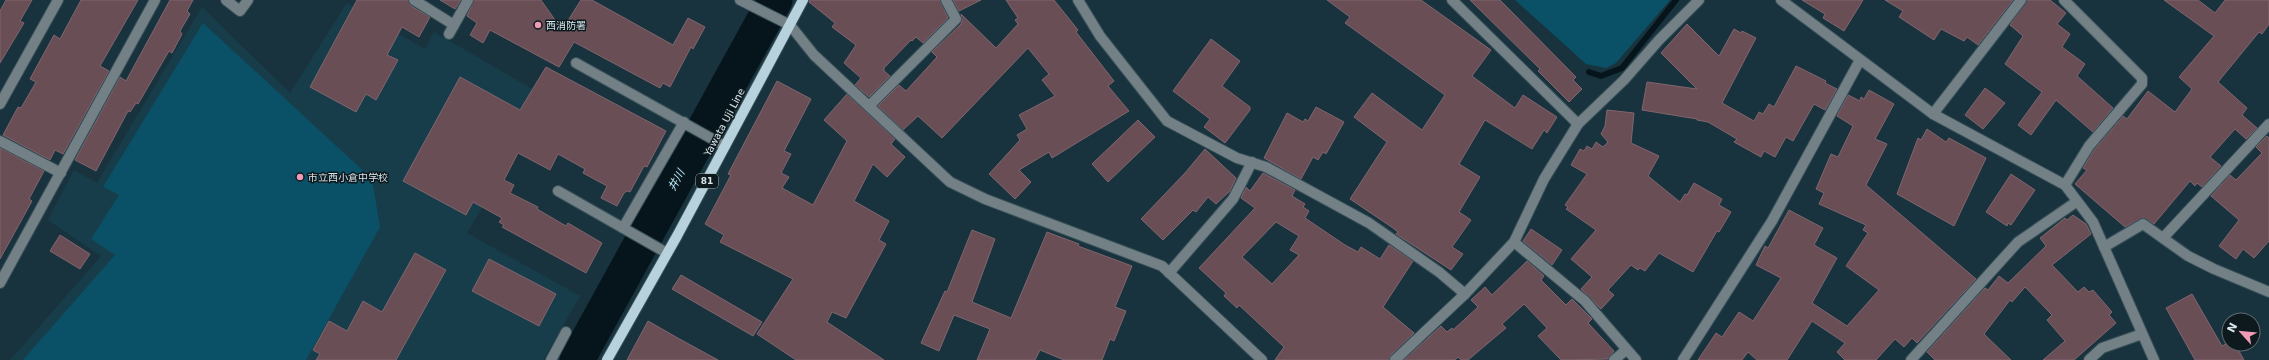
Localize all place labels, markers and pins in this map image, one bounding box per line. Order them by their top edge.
marker: 西消防署 [533,20,543,30]
place label: 西消防署 [546,20,586,31]
marker: 市立西小倉中学校 [295,172,305,182]
place label: 市立西小倉中学校 [308,172,388,183]

